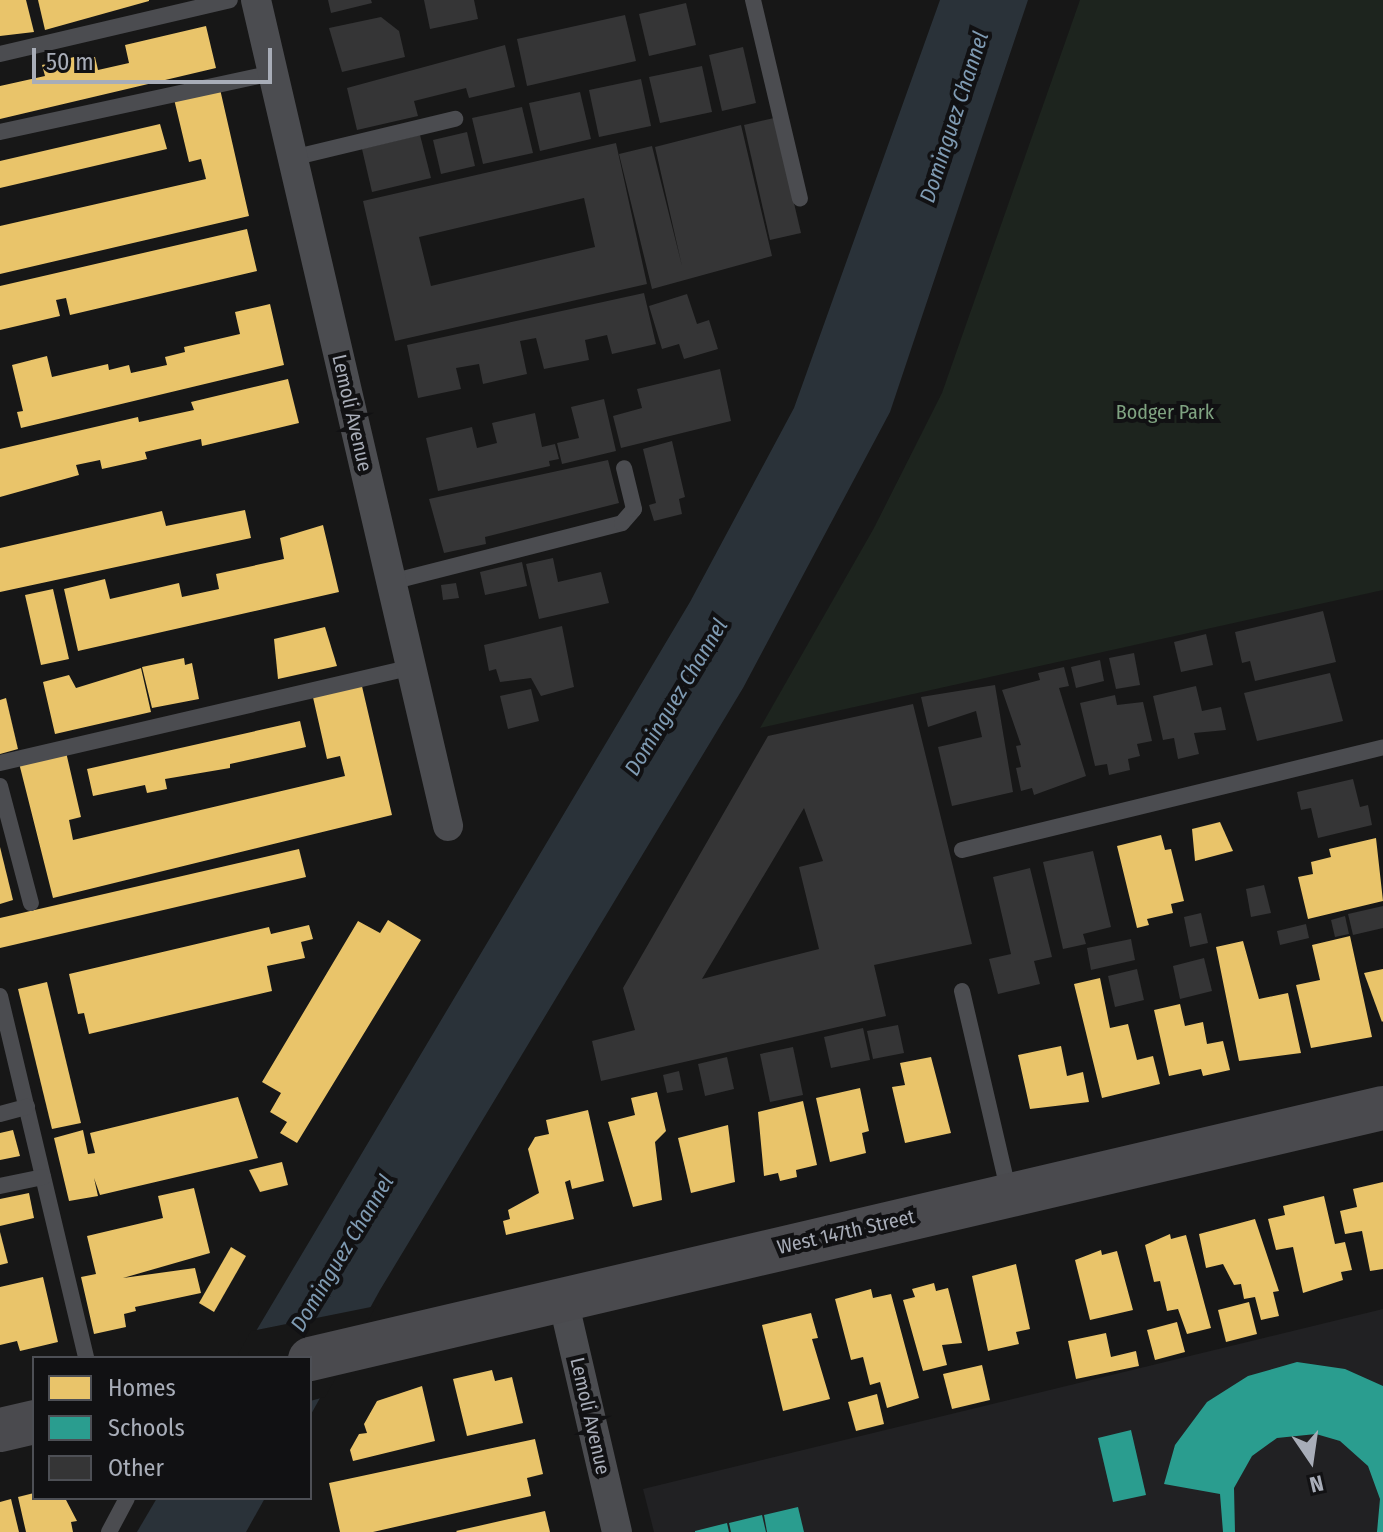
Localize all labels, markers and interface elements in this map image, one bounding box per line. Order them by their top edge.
water label: Dominguez Channel [914,28,994,206]
scale bar [36,32,276,82]
text: 50 m [46,48,94,76]
street label: Lemoli Avenue [327,352,377,474]
park label: Bodger Park [1116,400,1214,424]
water label: Dominguez Channel [619,614,733,780]
water label: Dominguez Channel [285,1170,399,1336]
street label: West 147th Street [775,1204,917,1260]
street label: Lemoli Avenue [565,1355,615,1477]
legend [32,1356,312,1500]
text: Homes [108,1374,176,1402]
text: Schools [108,1414,185,1442]
north arrow [1271,1420,1351,1500]
text: Other [108,1454,164,1482]
text: N [1307,1469,1326,1499]

